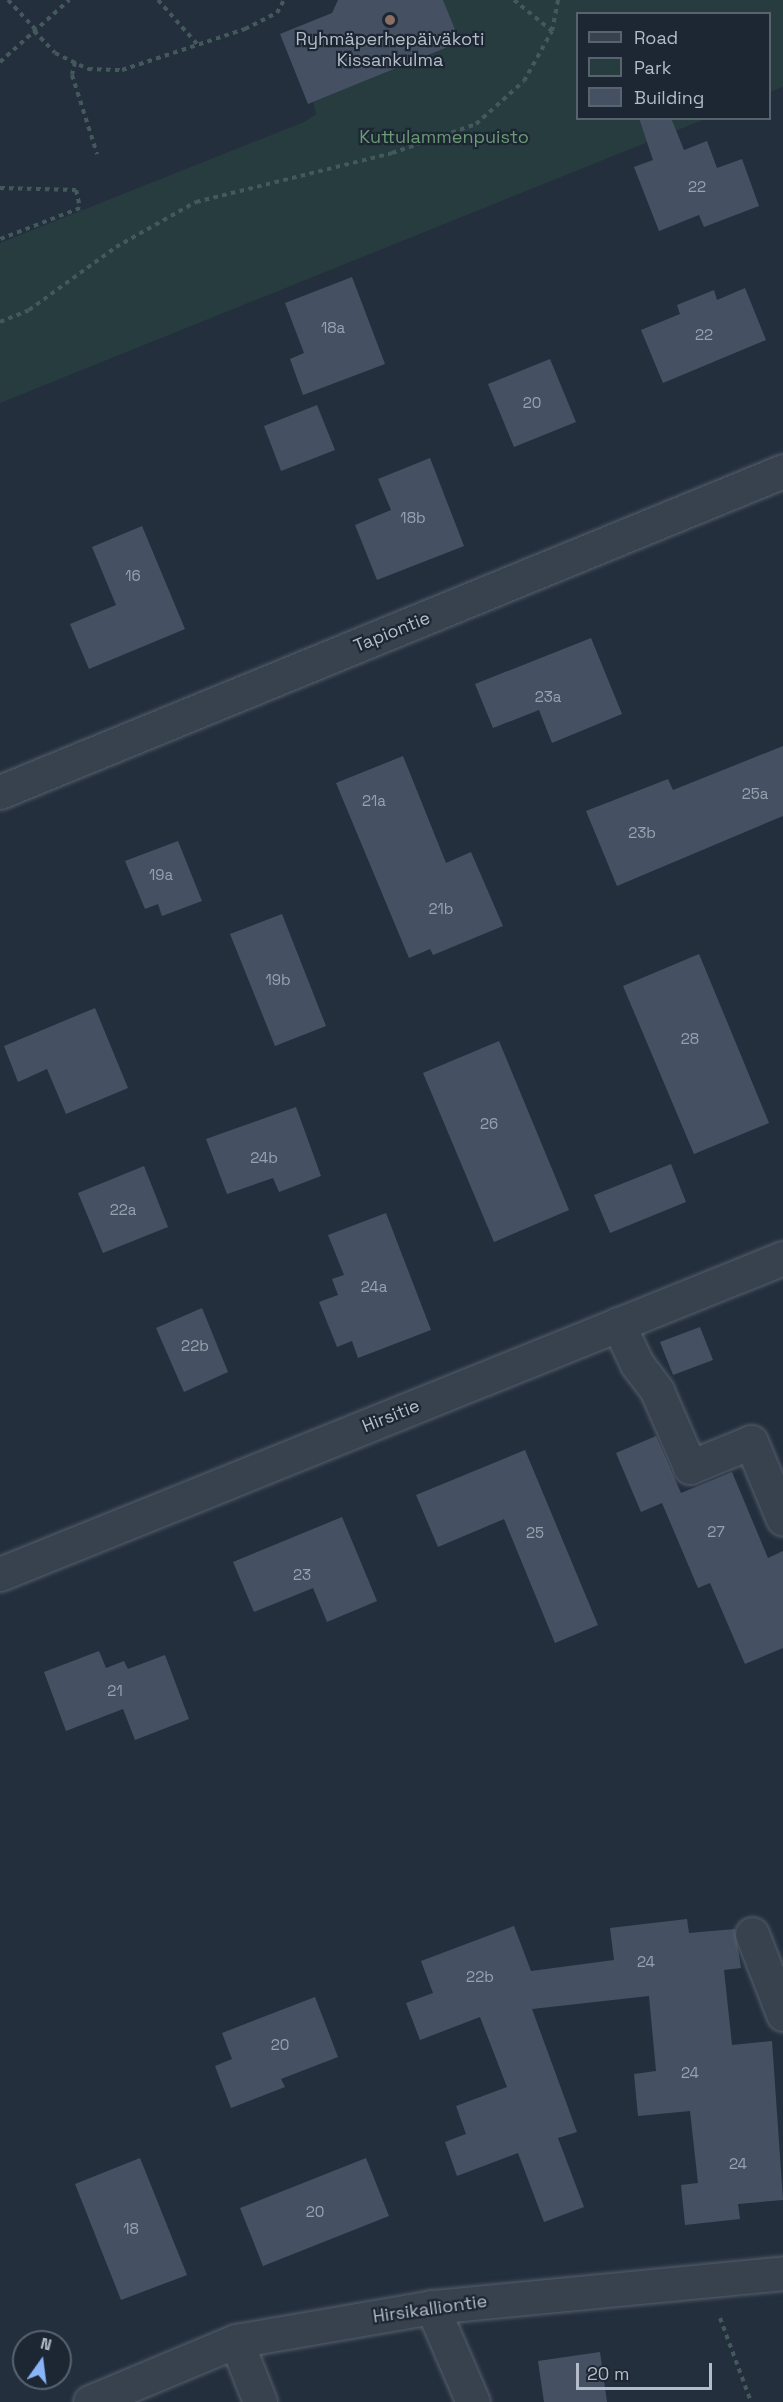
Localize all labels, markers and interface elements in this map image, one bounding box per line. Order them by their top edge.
legend [576,12,771,120]
marker: Ryhmäperhepäiväkoti Kissankulma [383,13,397,27]
text: Road [634,26,678,49]
place label: Ryhmäperhepäiväkoti Kissankulma [296,29,484,72]
text: Park [634,56,671,79]
text: Building [634,86,704,109]
park label: Kuttulammenpuisto [359,126,529,148]
house number: 22 [688,178,706,196]
house number: 18a [321,319,345,337]
house number: 22 [695,326,713,344]
house number: 20 [523,394,541,412]
house number: 18b [400,509,426,527]
house number: 16 [125,567,141,585]
street label: Tapiontie [351,607,433,657]
house number: 23a [535,688,561,706]
house number: 25a [742,785,768,803]
house number: 21a [362,792,386,810]
house number: 23b [628,824,656,842]
house number: 19a [149,866,173,884]
house number: 21b [429,900,453,918]
house number: 19b [265,971,291,989]
house number: 28 [681,1030,699,1048]
house number: 26 [480,1115,498,1133]
house number: 24b [250,1149,278,1167]
house number: 22a [110,1201,136,1219]
house number: 24a [361,1278,387,1296]
house number: 22b [181,1337,209,1355]
street label: Hirsitie [359,1395,423,1437]
house number: 27 [707,1523,725,1541]
house number: 25 [526,1524,544,1542]
house number: 23 [293,1566,311,1584]
house number: 21 [107,1682,123,1700]
house number: 24 [637,1953,655,1971]
house number: 22b [466,1968,494,1986]
house number: 20 [271,2036,289,2054]
house number: 24 [681,2064,699,2082]
house number: 24 [729,2155,747,2173]
house number: 20 [306,2203,324,2221]
house number: 18 [123,2220,139,2238]
street label: Hirsikalliontie [372,2290,488,2328]
north arrow [12,2330,72,2390]
text: N [38,2333,54,2355]
scale bar [579,2351,716,2389]
text: 20 m [587,2362,630,2385]

